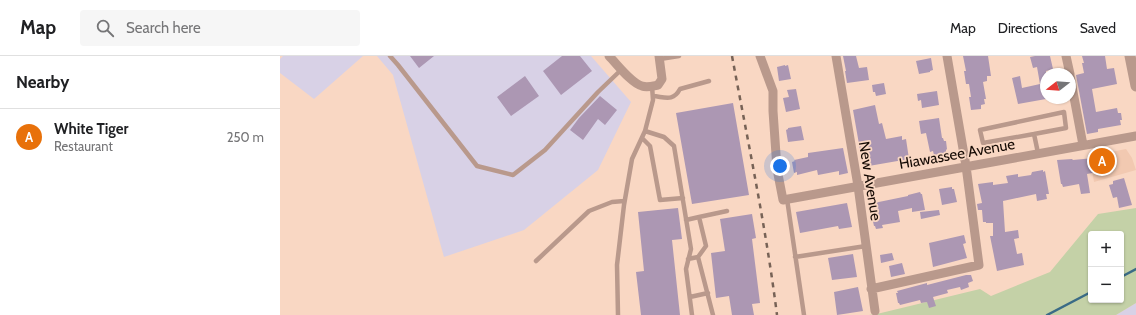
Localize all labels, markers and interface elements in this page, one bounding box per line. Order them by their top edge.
search box [80,10,360,46]
text: Map [20,16,56,39]
icon: search [94,17,116,39]
text: Search here [126,19,201,37]
text: Map [950,19,976,37]
text: Directions [998,19,1058,37]
text: Saved [1080,19,1116,37]
north arrow [1040,68,1076,104]
text: Nearby [16,72,69,92]
text: White Tiger [54,120,129,138]
text: A [25,129,33,145]
text: 250 m [227,129,264,145]
street label: Hiawassee Avenue [898,135,1017,173]
text: Restaurant [54,138,113,154]
street label: New Avenue [855,140,885,222]
pin: A [1089,146,1115,176]
your location [770,156,790,176]
map controls [1088,231,1124,303]
button: + [1088,231,1124,267]
button: − [1088,267,1124,303]

